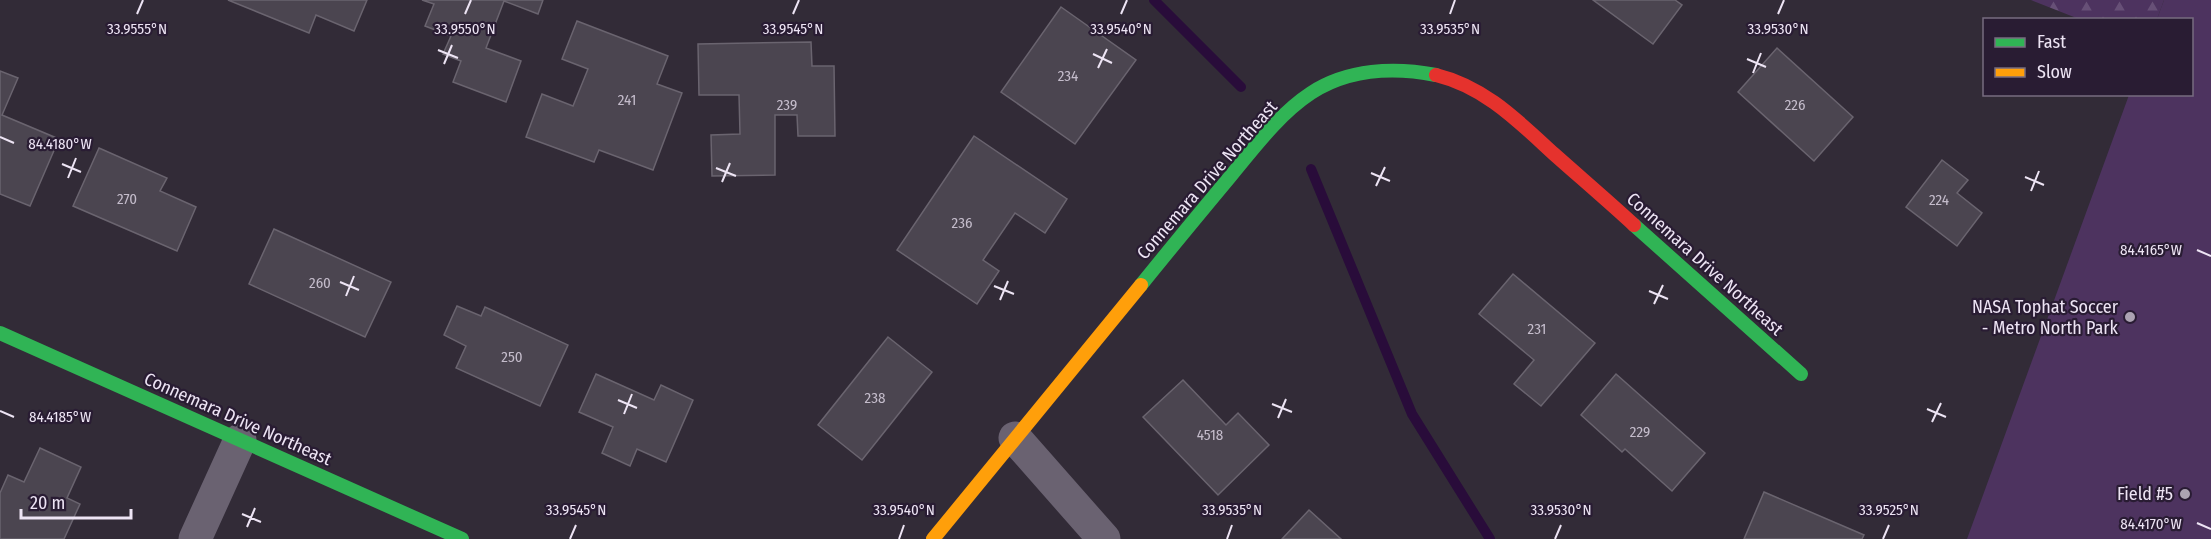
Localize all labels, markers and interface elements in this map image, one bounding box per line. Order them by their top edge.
legend [1983,18,2193,96]
text: 33.9555°N [107,20,167,38]
text: 33.9550°N [434,20,496,38]
text: 33.9545°N [763,20,823,38]
text: 33.9540°N [1090,20,1152,38]
text: 33.9535°N [1420,20,1480,38]
text: 33.9530°N [1747,20,1809,38]
text: Fast [2037,31,2066,53]
text: Slow [2037,61,2072,83]
house number: 234 [1058,67,1078,85]
house number: 241 [618,91,636,109]
house number: 239 [777,96,797,114]
street label: Connemara Drive Northeast [1132,96,1282,264]
house number: 226 [1785,96,1805,114]
text: 84.4180°W [28,135,92,153]
street label: Connemara Drive Northeast [1622,188,1788,340]
house number: 270 [117,190,137,208]
house number: 224 [1929,191,1949,209]
house number: 236 [952,214,972,232]
text: 84.4165°W [2120,241,2182,259]
house number: 260 [309,274,331,292]
place label: NASA Tophat Soccer - Metro North Park [1972,296,2119,339]
marker: NASA Tophat Soccer - Metro North Park [2123,310,2137,324]
house number: 231 [1528,320,1546,338]
house number: 250 [501,348,523,366]
street label: Connemara Drive Northeast [141,368,335,470]
house number: 238 [865,389,885,407]
text: 84.4185°W [29,408,91,426]
house number: 229 [1630,423,1650,441]
house number: 4518 [1197,426,1223,444]
scale bar [21,482,130,520]
place label: Field #5 [2117,483,2173,505]
marker: Field #5 [2178,487,2192,501]
text: 20 m [30,492,65,514]
text: 33.9545°N [546,501,606,519]
text: 33.9540°N [873,501,935,519]
text: 33.9535°N [1202,501,1262,519]
text: 33.9530°N [1530,501,1592,519]
text: 33.9525°N [1859,501,1919,519]
text: 84.4170°W [2120,515,2182,533]

